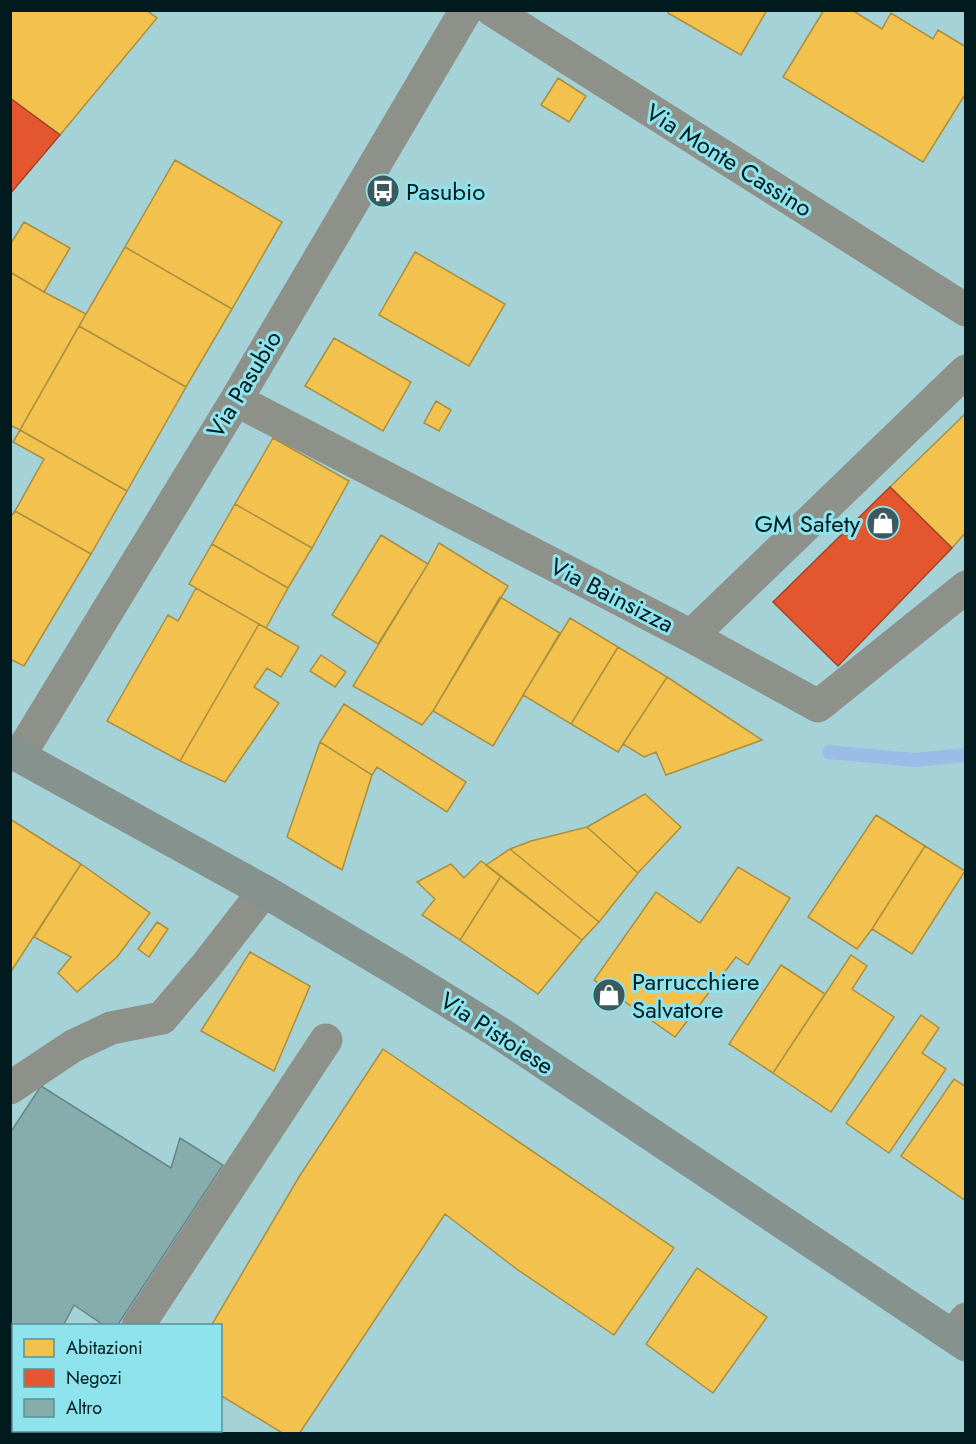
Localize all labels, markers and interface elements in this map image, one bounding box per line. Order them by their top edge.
street label: Via Monte Cassino [639,95,819,225]
bus stop icon: Pasubio [365,173,401,209]
place label: Pasubio [406,174,485,209]
street label: Via Pasubio [198,324,290,444]
shop icon: GM Safety [865,505,901,541]
place label: GM Safety [755,506,860,541]
street label: Via Bainsizza [544,549,680,641]
place label: Parrucchiere Salvatore [632,964,759,1027]
shop icon: Parrucchiere Salvatore [591,977,627,1013]
street label: Via Pistoiese [433,983,561,1083]
legend [12,1324,222,1432]
text: Abitazioni [66,1335,143,1361]
text: Negozi [66,1365,122,1391]
text: Altro [66,1395,102,1421]

